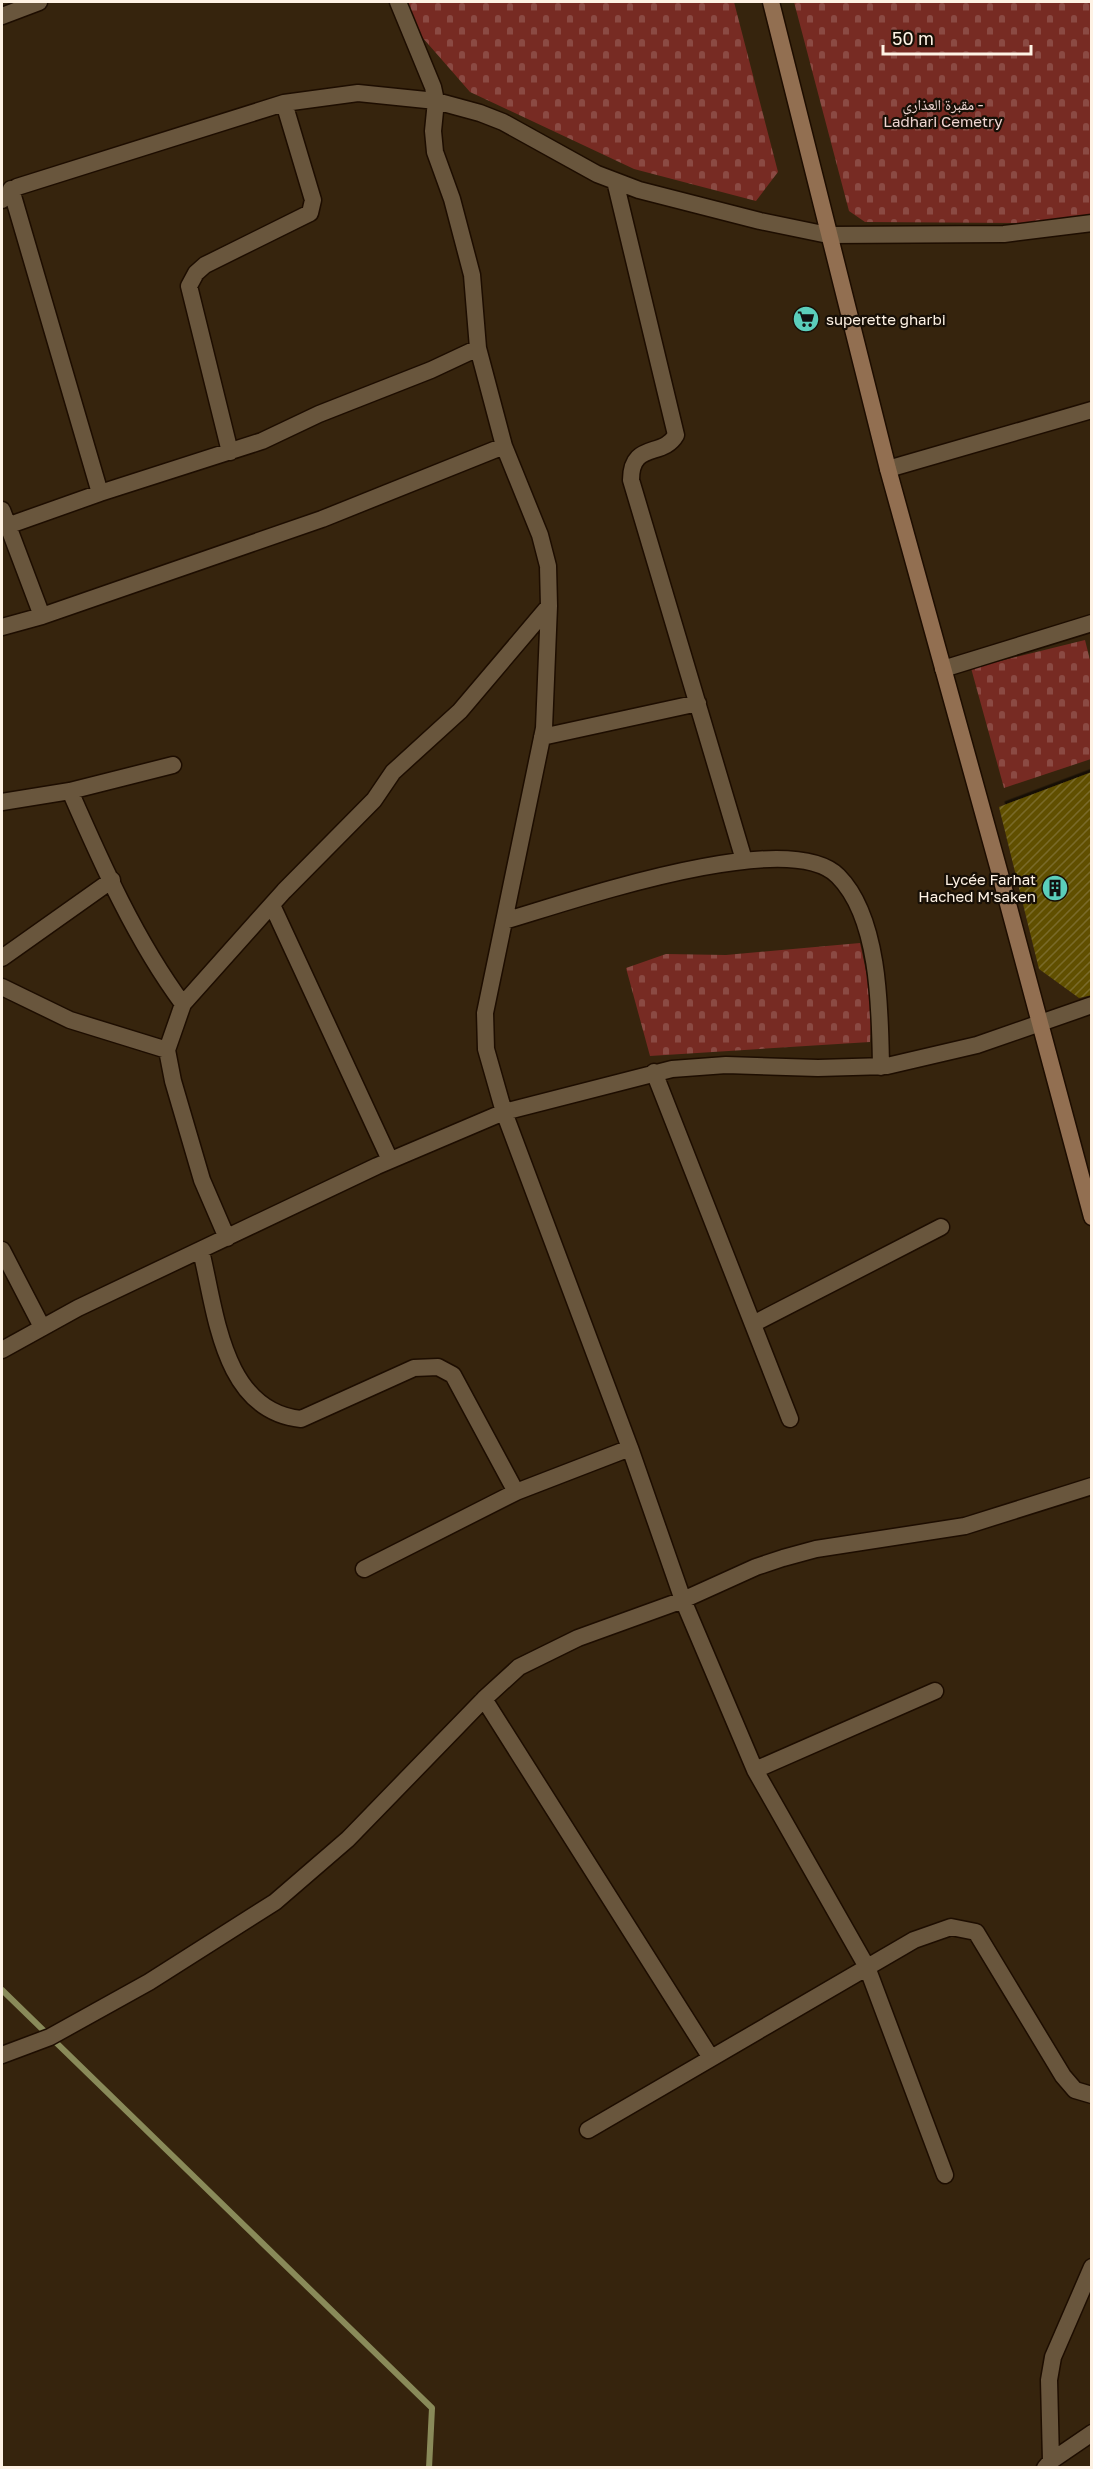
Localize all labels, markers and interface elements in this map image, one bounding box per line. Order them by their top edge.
scale bar [883,18,1032,56]
text: 50 m [892,27,934,49]
park label: مقبرة العذاري - Ladhari Cemetry [883,95,1003,130]
supermarket icon: superette gharbi [791,304,821,334]
place label: superette gharbi [826,310,946,328]
place label: Lycée Farhat Hached M'saken [918,870,1036,905]
building icon: Lycée Farhat Hached M'saken [1040,873,1070,903]

